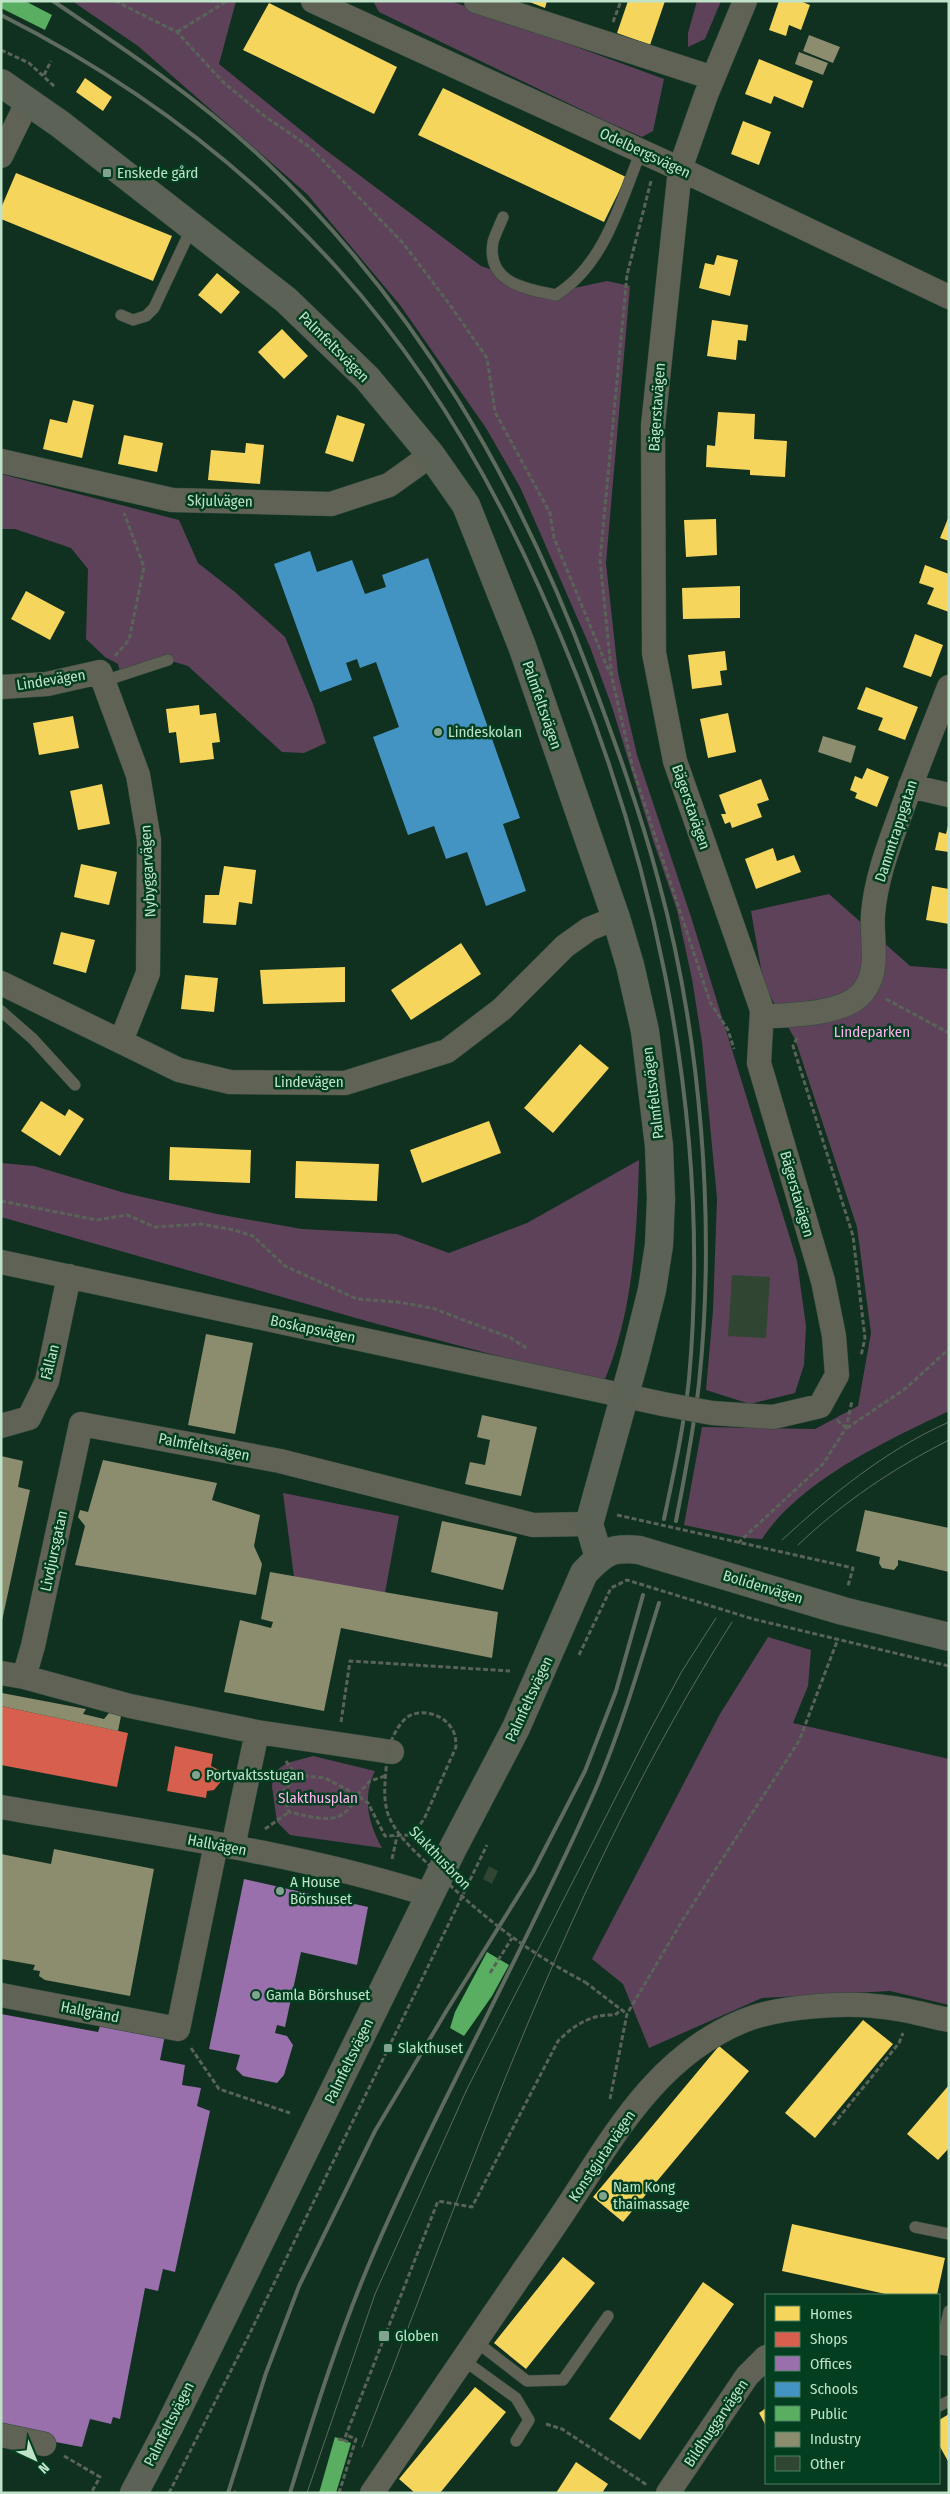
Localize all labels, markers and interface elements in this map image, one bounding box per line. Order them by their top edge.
street label: Odelbergsvägen [597,124,693,182]
place label: Enskede gård [117,164,198,182]
marker: Enskede gård [101,167,113,179]
street label: Palmfeltsvägen [295,308,373,386]
street label: Bägerstavägen [645,362,669,452]
street label: Skjulvägen [187,491,253,511]
street label: Palmfeltsvägen [518,658,566,752]
street label: Lindevägen [15,666,87,694]
place label: Lindeskolan [448,723,522,741]
marker: Lindeskolan [432,726,444,738]
street label: Bägerstavägen [668,762,714,852]
street label: Dammtrappgatan [871,778,921,884]
street label: Nybyggarvägen [137,824,159,918]
park label: Lindeparken [834,1023,910,1041]
street label: Palmfeltsvägen [638,1046,668,1140]
street label: Lindevägen [274,1073,344,1091]
street label: Bägerstavägen [776,1149,818,1239]
street label: Boskapsvägen [269,1311,357,1347]
street label: Fållan [37,1342,63,1382]
street label: Palmfeltsvägen [157,1429,251,1465]
street label: Livdjursgatan [37,1509,71,1593]
street label: Bolidenvägen [721,1566,805,1608]
street label: Palmfeltsvägen [501,1653,557,1745]
place label: Portvaktsstugan [206,1766,305,1784]
marker: Portvaktsstugan [190,1769,202,1781]
park label: Slakthusplan [278,1789,358,1807]
street label: Slakthusbron [405,1822,475,1894]
street label: Hallvägen [186,1830,248,1860]
place label: A House Börshuset [290,1873,352,1908]
marker: A House Börshuset [274,1885,286,1897]
place label: Gamla Börshuset [266,1986,370,2004]
marker: Gamla Börshuset [250,1989,262,2001]
street label: Hallgränd [59,1998,121,2026]
street label: Palmfeltsvägen [321,2015,377,2107]
place label: Slakthuset [398,2039,463,2057]
marker: Slakthuset [382,2042,394,2054]
street label: Konstgjutarvägen [565,2107,639,2205]
place label: Nam Kong thaimassage [613,2178,690,2213]
marker: Nam Kong thaimassage [597,2190,609,2202]
legend [765,2294,940,2484]
text: Homes [810,2305,852,2323]
place label: Globen [395,2327,439,2345]
marker: Globen [377,2329,391,2343]
text: Shops [810,2330,848,2348]
text: Offices [810,2355,852,2373]
street label: Bildhuggarvägen [680,2376,752,2470]
street label: Palmfeltsvägen [140,2379,198,2469]
text: Schools [810,2380,858,2398]
text: Public [810,2405,848,2423]
text: Industry [810,2430,861,2448]
north arrow [10,2434,60,2484]
text: Other [810,2455,846,2473]
text: N [35,2459,53,2477]

